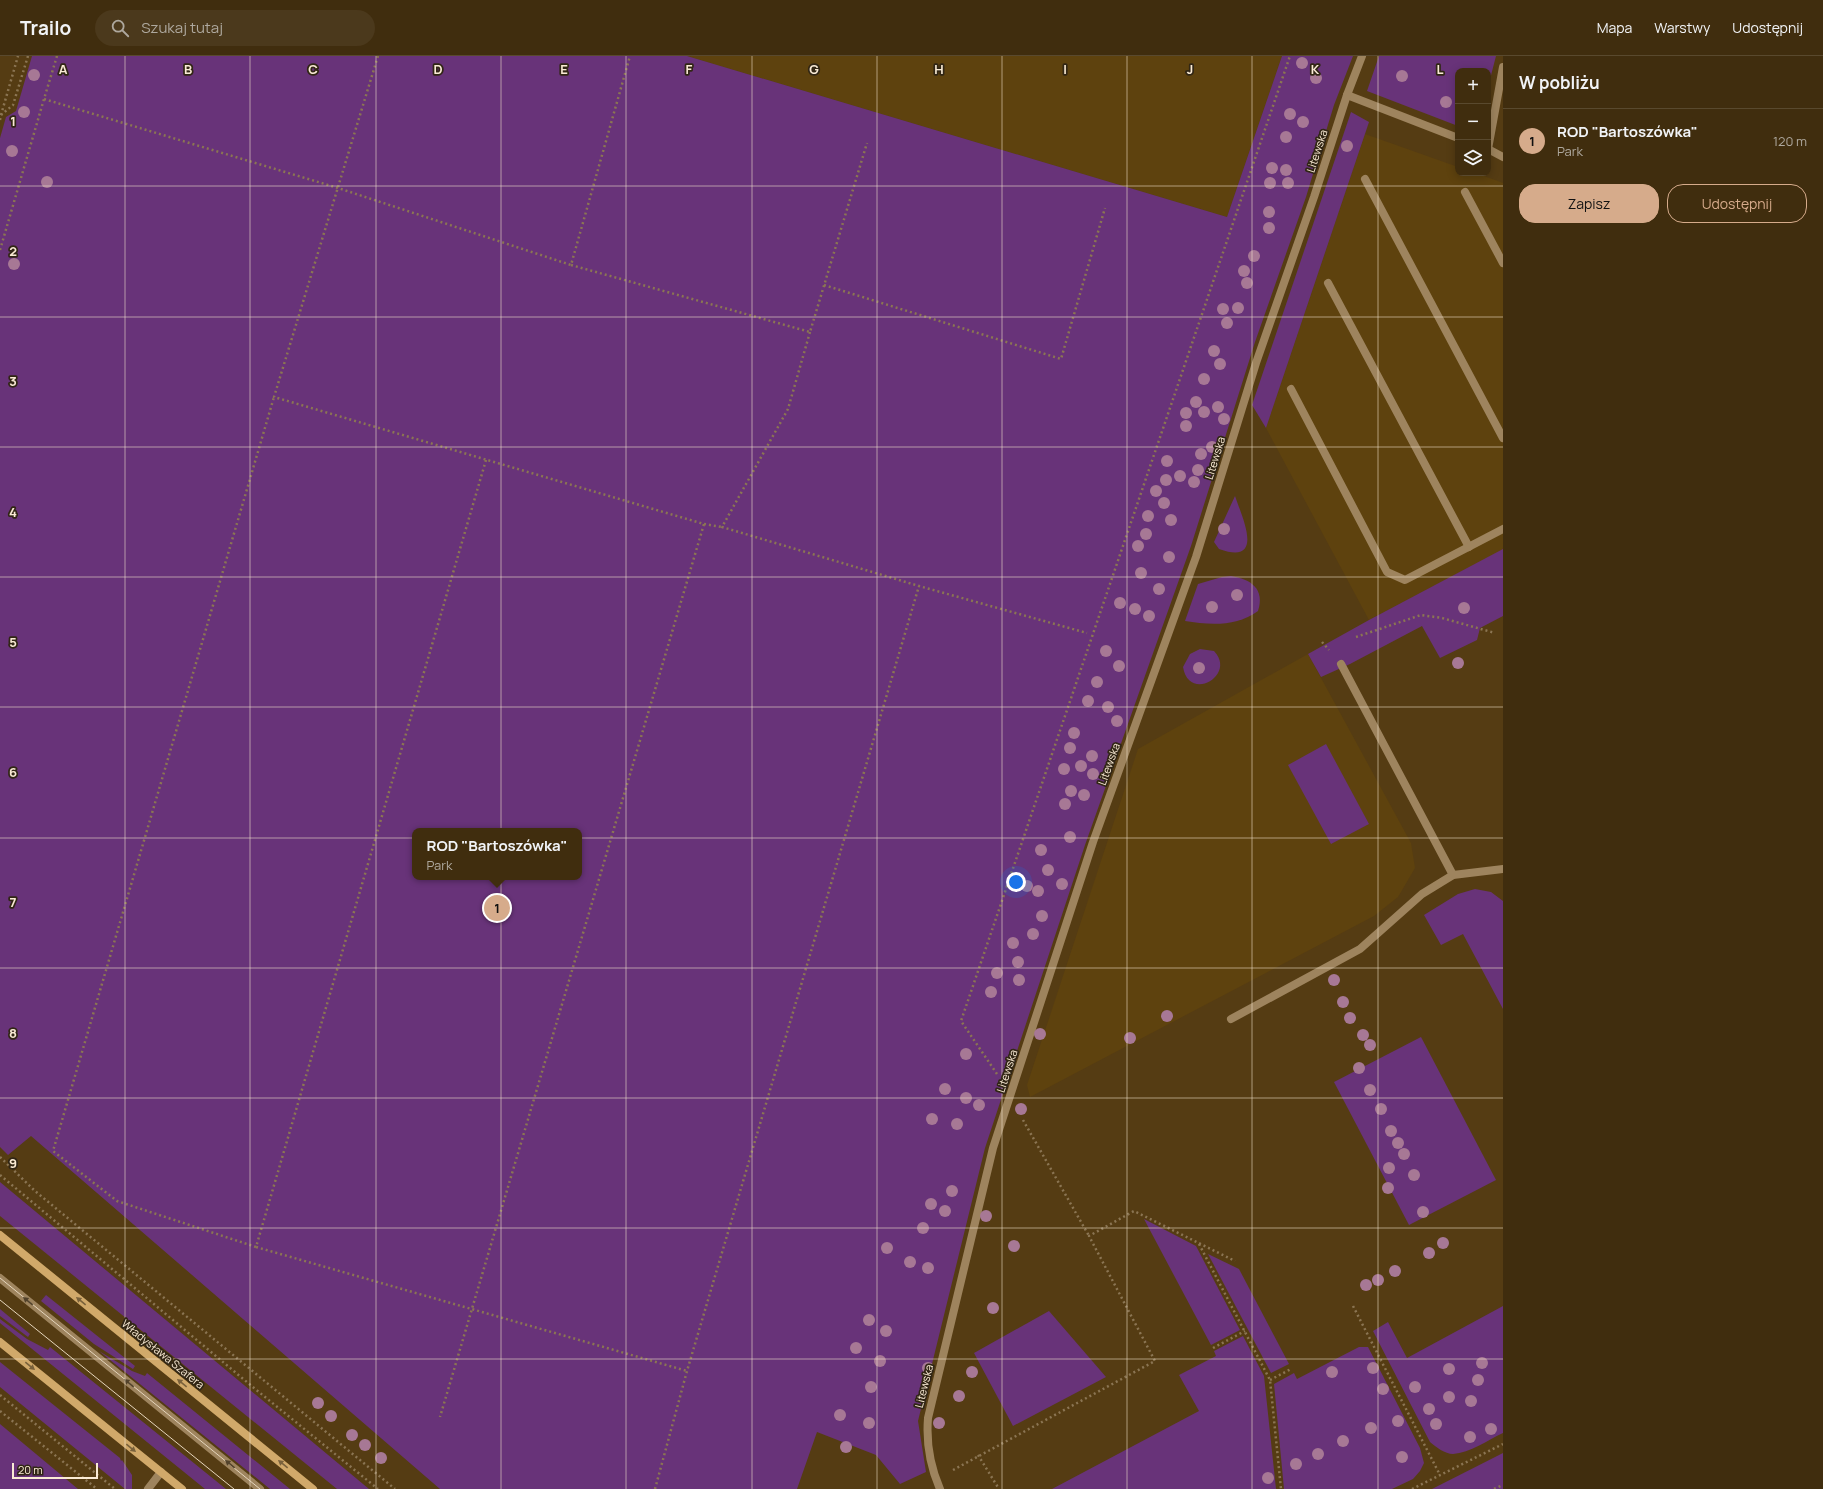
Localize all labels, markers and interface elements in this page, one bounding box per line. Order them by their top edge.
search box [95,10,375,46]
text: Trailo [20,15,71,41]
icon: search [109,17,131,39]
text: Szukaj tutaj [141,17,223,38]
text: Mapa [1597,18,1632,37]
text: Warstwy [1654,18,1710,37]
text: Udostępnij [1732,18,1803,37]
text: A [59,60,68,78]
text: B [184,60,192,78]
text: C [308,60,318,78]
text: D [433,60,443,78]
text: E [560,60,568,78]
text: F [686,60,693,78]
text: G [809,60,819,78]
text: H [934,60,944,78]
text: I [1063,60,1067,78]
text: J [1187,60,1193,78]
text: K [1311,60,1320,78]
text: L [1437,60,1444,78]
map controls [1455,68,1491,176]
button: + [1455,68,1491,104]
text: W pobliżu [1519,71,1600,94]
button: − [1455,104,1491,140]
text: 1 [10,112,16,130]
text: ROD "Bartoszówka" [1557,121,1698,142]
street label: Litewska [1303,128,1330,174]
text: 1 [1529,132,1535,150]
text: 120 m [1773,132,1807,150]
button: layers [1455,140,1491,176]
text: Park [1557,142,1583,160]
button: Zapisz [1519,184,1659,223]
button: Udostępnij [1667,184,1807,223]
text: 2 [9,242,17,260]
text: 3 [9,372,17,390]
street label: Litewska [1201,435,1228,481]
text: 4 [9,503,17,521]
text: 5 [9,633,17,651]
street label: Litewska [1094,741,1123,787]
text: 6 [9,763,17,781]
popup [412,828,582,880]
text: ROD "Bartoszówka" [427,835,567,856]
text: Park [427,856,452,874]
your location [1006,872,1026,892]
text: 7 [10,893,17,911]
pin: 1 [484,893,510,923]
text: 8 [9,1024,17,1042]
street label: Litewska [993,1048,1020,1094]
text: 9 [9,1154,17,1172]
one-way arrow [22,1296,33,1305]
one-way arrow [75,1296,86,1305]
street label: Władysława Szafera [119,1316,208,1392]
one-way arrow [25,1362,36,1371]
street label: Litewska [911,1363,936,1409]
one-way arrow [123,1378,134,1387]
one-way arrow [176,1378,187,1387]
one-way arrow [126,1444,137,1452]
one-way arrow [224,1460,235,1469]
one-way arrow [277,1460,288,1469]
scale bar [12,1461,98,1480]
text: 20 m [18,1462,43,1477]

